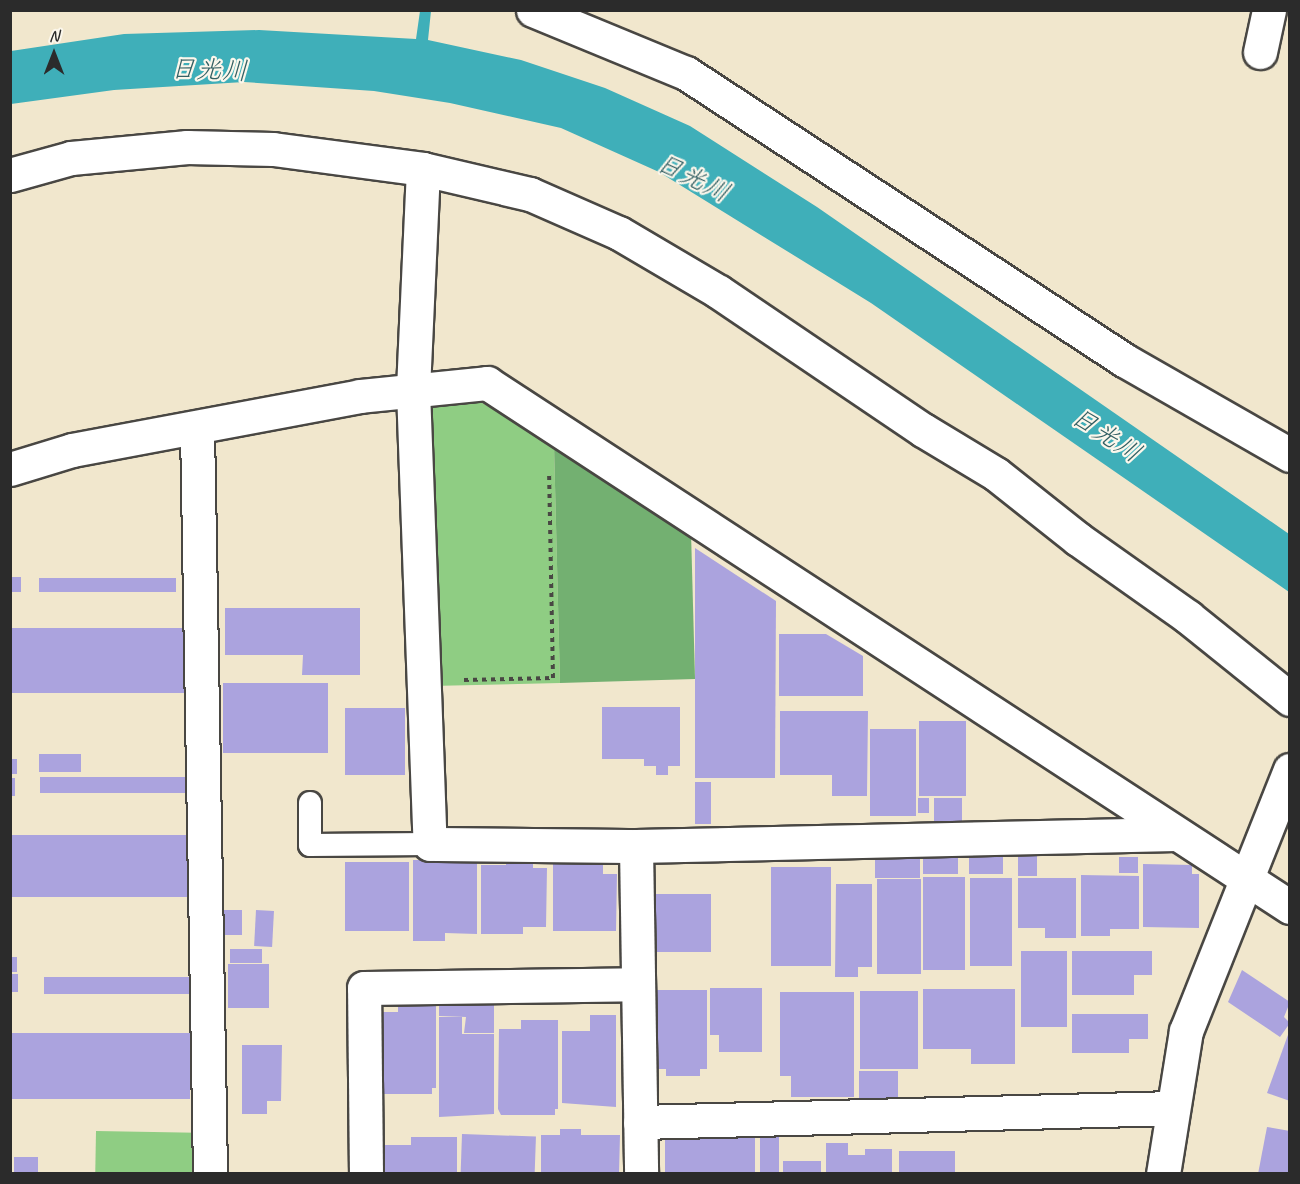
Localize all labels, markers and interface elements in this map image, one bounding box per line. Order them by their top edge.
north arrow [24,24,84,84]
text: N [49,26,59,46]
water label: 日光川 [169,53,249,87]
water label: 日光川 [651,147,735,209]
water label: 日光川 [1065,401,1147,469]

